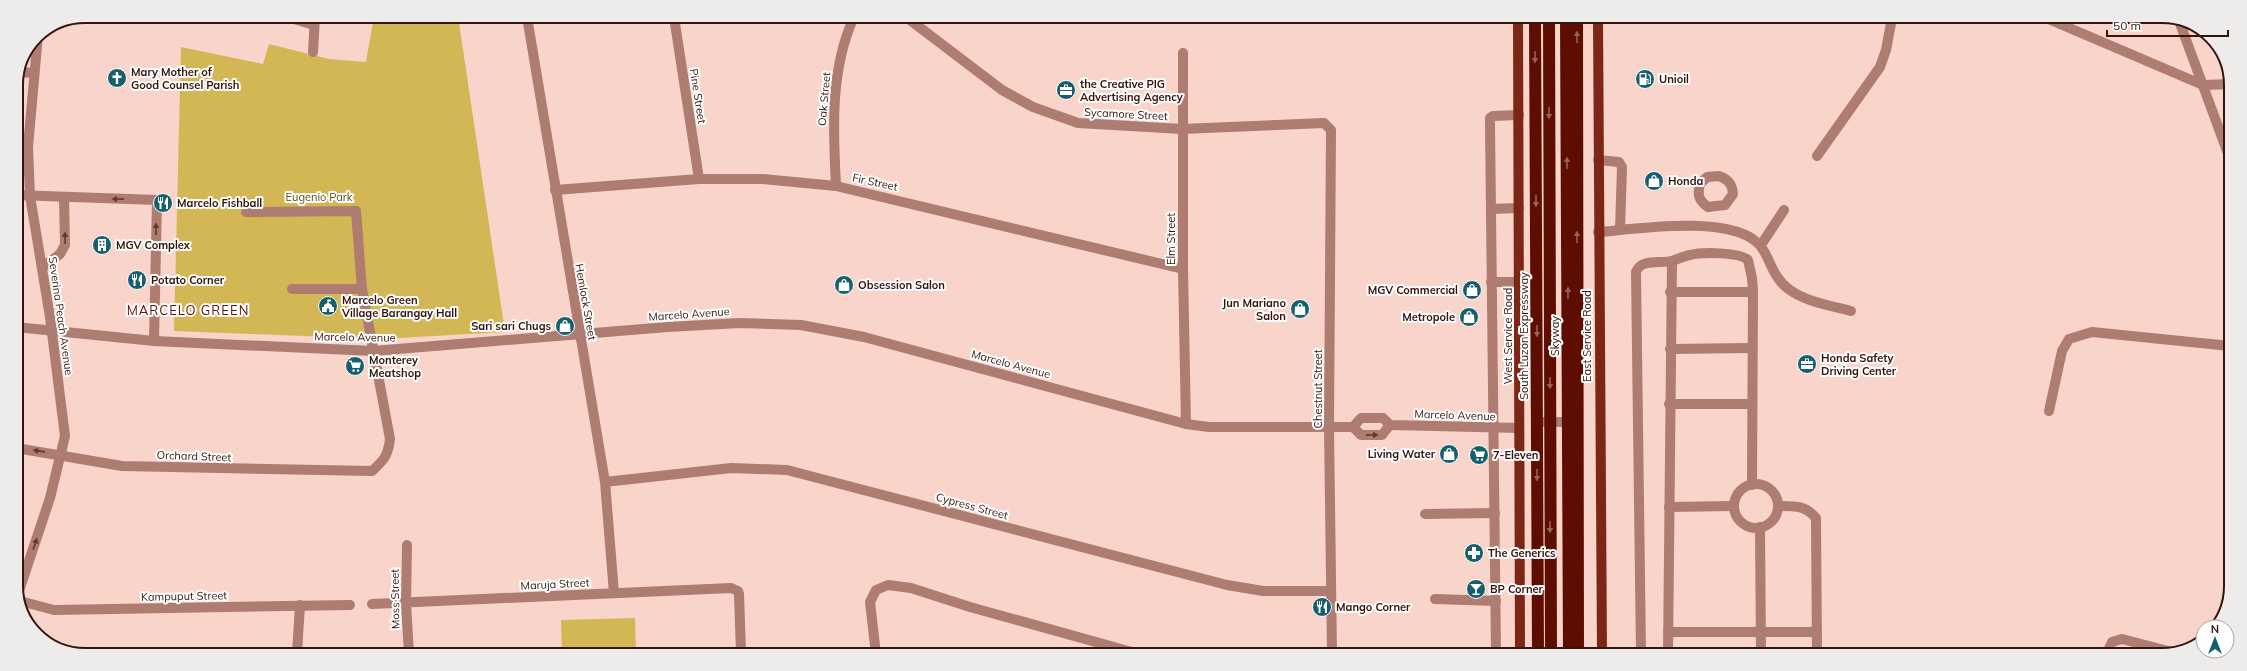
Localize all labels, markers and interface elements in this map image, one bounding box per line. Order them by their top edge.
scale bar [2107,12,2228,38]
text: 50 m [2113,18,2141,33]
one-way arrow [1574,30,1580,43]
one-way arrow [1532,51,1538,64]
place label: Mary Mother of Good Counsel Parish [131,65,240,92]
church icon: Mary Mother of Good Counsel Parish [106,67,128,89]
street label: Pine Street [687,67,709,125]
fuel station icon: Unioil [1634,68,1656,90]
street label: Oak Street [815,71,833,127]
place label: Unioil [1659,72,1689,86]
place label: the Creative PIG Advertising Agency [1080,77,1183,104]
office icon: the Creative PIG Advertising Agency [1055,79,1077,101]
street label: Sycamore Street [1084,105,1168,123]
one-way arrow [1546,107,1552,120]
one-way arrow [1564,156,1570,169]
street label: Fir Street [851,170,899,194]
shop icon: Honda [1643,170,1665,192]
place label: Honda [1668,174,1703,188]
park label: Eugenio Park [286,190,353,204]
restaurant icon: Marcelo Fishball [152,192,174,214]
one-way arrow [1533,195,1539,208]
one-way arrow [111,196,124,202]
place label: Marcelo Fishball [177,196,262,210]
street label: Elm Street [1164,213,1178,265]
one-way arrow [153,222,159,235]
one-way arrow [1574,230,1580,243]
one-way arrow [61,232,68,244]
building icon: MGV Complex [91,234,113,256]
place label: MGV Complex [116,238,191,252]
street label: Severina Peach Avenue [46,256,76,376]
street label: Hemlock Street [572,263,600,341]
restaurant icon: Potato Corner [126,269,148,291]
street label: South Luzon Expressway [1517,272,1531,400]
place label: Potato Corner [151,273,225,287]
shop icon: Obsession Salon [833,274,855,296]
place label: Obsession Salon [858,278,945,292]
shop icon: MGV Commercial [1461,279,1483,301]
place label: MGV Commercial [1368,283,1458,297]
one-way arrow [1565,286,1571,299]
street label: West Service Road [1501,288,1515,384]
street label: East Service Road [1580,290,1594,382]
place label: Marcelo Green Village Barangay Hall [341,293,457,320]
public building icon: Marcelo Green Village Barangay Hall [317,295,339,317]
place label: Jun Mariano Salon [1222,296,1286,323]
shop icon: Jun Mariano Salon [1289,298,1311,320]
district label: MARCELO GREEN [127,302,249,318]
street label: Marcelo Avenue [648,304,730,324]
shop icon: Metropole [1458,306,1480,328]
place label: Metropole [1402,310,1455,324]
shop icon: Sari sari Chugs [554,315,576,337]
street label: Skyway [1548,316,1562,356]
place label: Sari sari Chugs [471,319,551,333]
one-way arrow [1534,325,1540,338]
street label: Marcelo Avenue [314,329,396,345]
street label: Marcelo Avenue [970,347,1052,381]
street label: Chestnut Street [1311,349,1325,429]
place label: Honda Safety Driving Center [1821,351,1897,378]
place label: Monterey Meatshop [369,353,421,380]
office icon: Honda Safety Driving Center [1796,353,1818,375]
supermarket icon: Monterey Meatshop [344,355,366,377]
one-way arrow [1547,377,1553,390]
street label: Marcelo Avenue [1414,407,1496,423]
one-way arrow [1366,432,1379,438]
shop icon: Living Water [1438,443,1460,465]
supermarket icon: 7-Eleven [1468,444,1490,466]
place label: Living Water [1368,447,1436,461]
one-way arrow [33,448,45,454]
street label: Orchard Street [156,448,232,464]
place label: 7-Eleven [1493,448,1538,462]
one-way arrow [1534,469,1540,482]
street label: Cypress Street [935,490,1010,522]
one-way arrow [1547,521,1553,534]
one-way arrow [32,537,38,549]
pharmacy icon: The Generics [1463,542,1485,564]
place label: The Generics [1488,546,1556,560]
street label: Moss Street [387,569,403,629]
street label: Maruja Street [520,575,590,593]
bar icon: BP Corner [1465,578,1487,600]
place label: BP Corner [1490,582,1544,596]
street label: Kampuput Street [141,588,227,604]
restaurant icon: Mango Corner [1311,596,1333,618]
place label: Mango Corner [1336,600,1411,614]
north arrow [2195,619,2235,659]
text: N [2211,622,2219,636]

